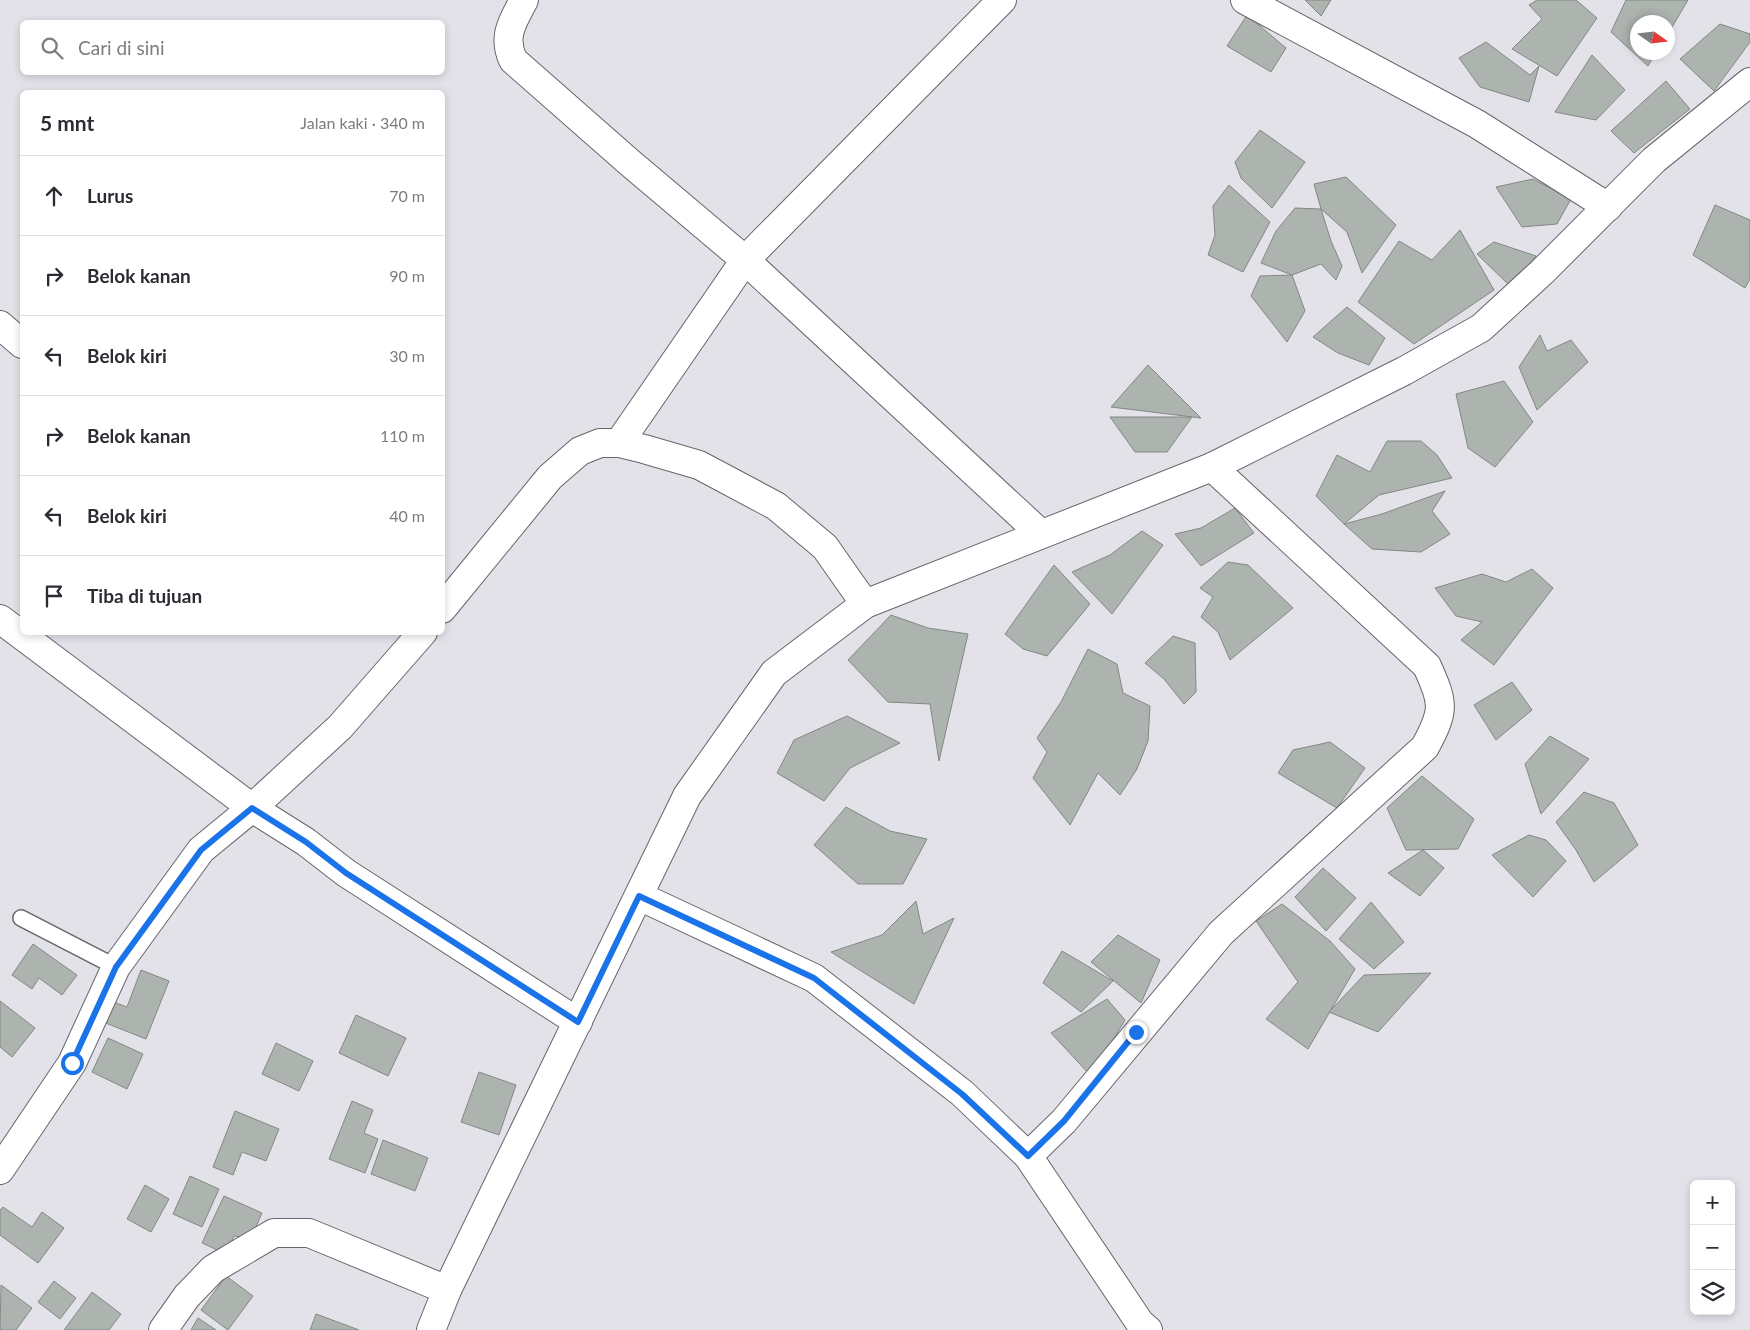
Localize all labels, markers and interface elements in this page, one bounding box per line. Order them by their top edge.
north arrow [1630,15,1675,60]
search box [20,20,445,75]
icon: search [38,34,66,62]
text: Cari di sini [78,36,165,59]
text: 5 mnt [40,110,94,135]
text: Jalan kaki · 340 m [300,113,425,132]
icon: ahead [40,182,68,210]
text: Lurus [87,184,133,207]
text: 70 m [389,186,425,205]
icon: right [40,262,68,290]
text: Belok kanan [87,264,191,287]
text: 90 m [389,266,425,285]
icon: left [40,342,68,370]
text: Belok kiri [87,344,167,367]
text: 30 m [389,346,425,365]
icon: right [40,422,68,450]
text: Belok kanan [87,424,191,447]
text: 110 m [380,426,425,445]
icon: left [40,502,68,530]
text: Belok kiri [87,504,167,527]
text: 40 m [389,506,425,525]
icon: arrive [40,582,68,610]
text: Tiba di tujuan [87,584,202,607]
route end [1125,1021,1148,1044]
route start [61,1052,84,1075]
map controls [1690,1180,1735,1315]
button: + [1690,1180,1735,1225]
button: − [1690,1225,1735,1270]
button: layers [1690,1270,1735,1315]

